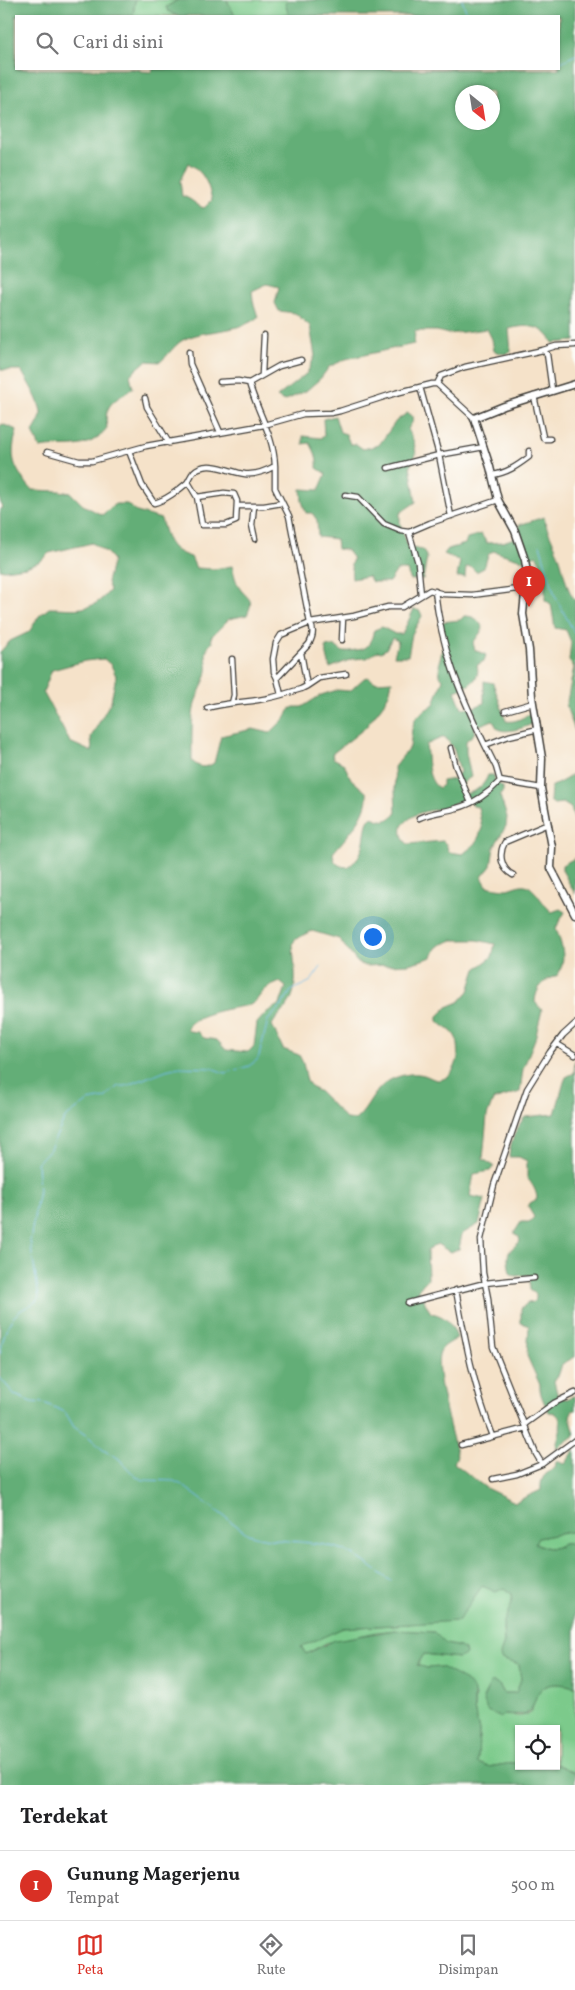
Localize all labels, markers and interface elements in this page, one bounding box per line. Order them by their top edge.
search box [15,15,560,70]
icon: search [33,29,61,57]
text: Cari di sini [73,30,164,56]
north arrow [455,85,500,130]
pin: 1 [513,566,545,607]
your location [360,924,386,950]
map controls [515,1725,560,1770]
button: locate [515,1725,560,1770]
text: Terdekat [20,1803,108,1832]
text: Gunung Magerjenu [67,1862,240,1888]
text: 1 [33,1875,39,1897]
text: 500 m [511,1875,555,1897]
text: Tempat [67,1888,120,1910]
tab: Peta [76,1931,104,1980]
tab: Rute [257,1931,286,1980]
tab: Disimpan [438,1931,499,1980]

